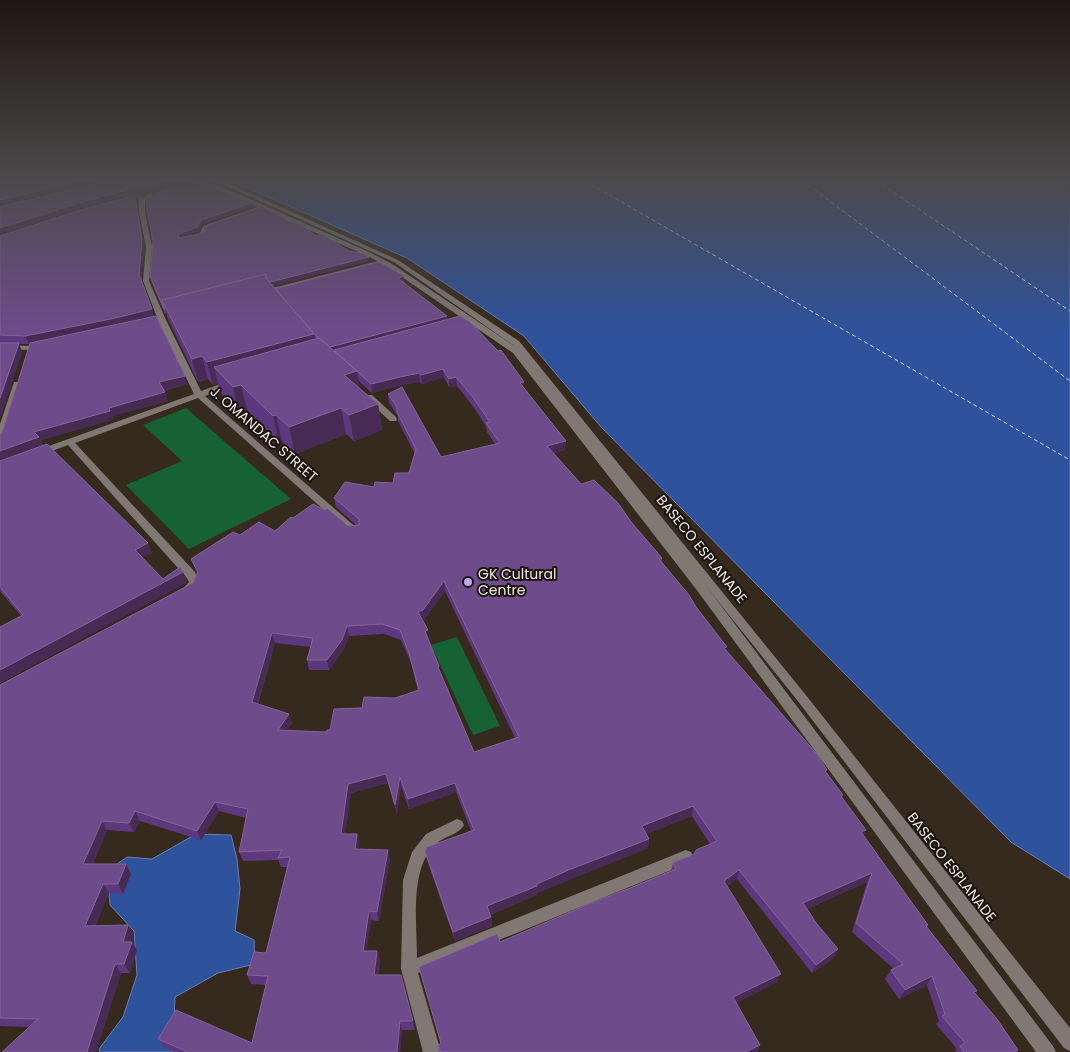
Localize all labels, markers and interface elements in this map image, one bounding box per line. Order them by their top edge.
street label: J. OMANDAC STREET [206,382,322,487]
street label: BASECO ESPLANADE [652,491,752,607]
place label: GK Cultural Centre [478,564,556,600]
marker: GK Cultural Centre [462,576,474,588]
street label: BASECO ESPLANADE [903,808,1001,926]

